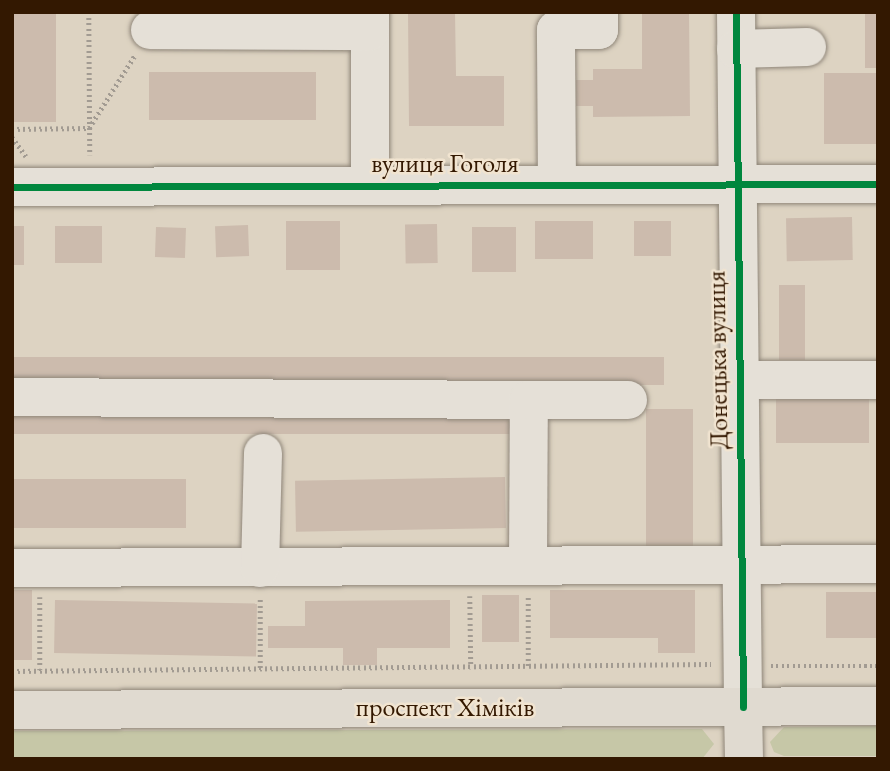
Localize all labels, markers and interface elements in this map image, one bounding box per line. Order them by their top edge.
street label: вулиця Гоголя [371,148,519,180]
street label: Донецька вулиця [701,270,735,450]
street label: проспект Хіміків [356,692,534,724]

